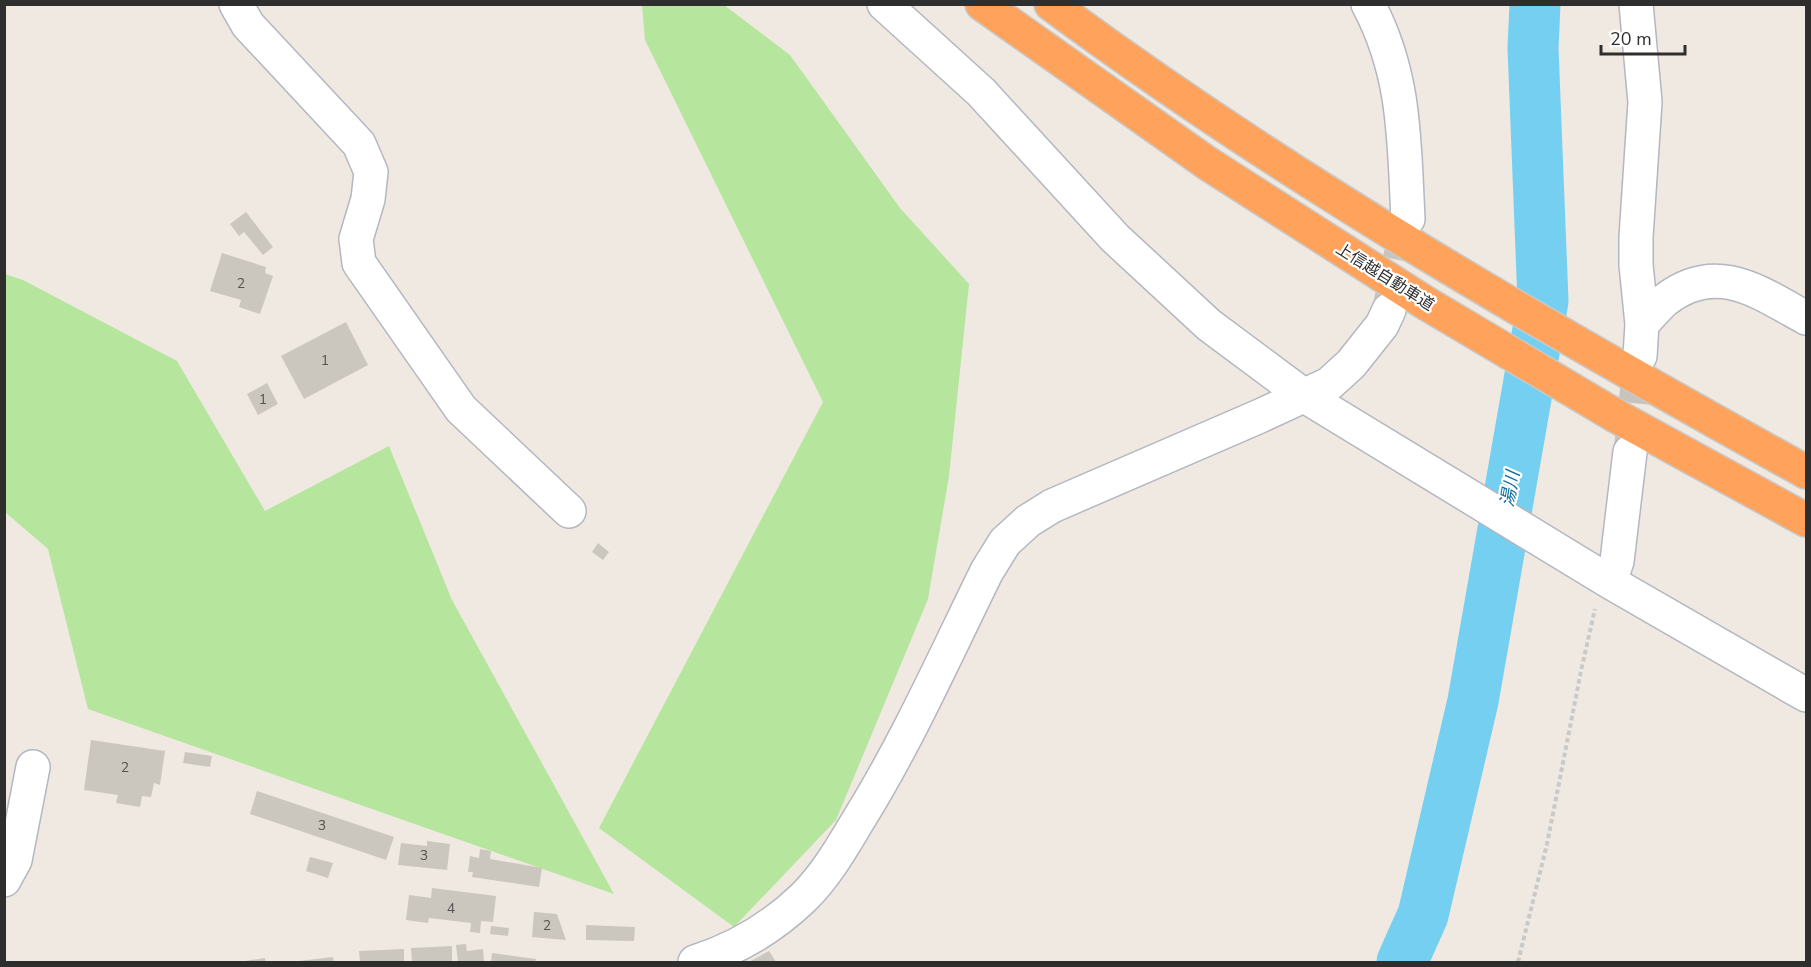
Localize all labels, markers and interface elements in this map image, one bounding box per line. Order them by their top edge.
scale bar [1601,18,1685,56]
text: 20 m [1610,27,1652,51]
street label: 上信越自動車道 [1332,238,1438,316]
house number: 2 [237,274,245,293]
house number: 1 [321,351,329,370]
house number: 1 [259,390,267,409]
water label: 湯川 [1495,467,1525,509]
house number: 2 [121,758,129,777]
house number: 3 [318,816,326,835]
house number: 3 [420,846,428,865]
house number: 4 [447,899,455,918]
house number: 2 [543,916,551,935]

